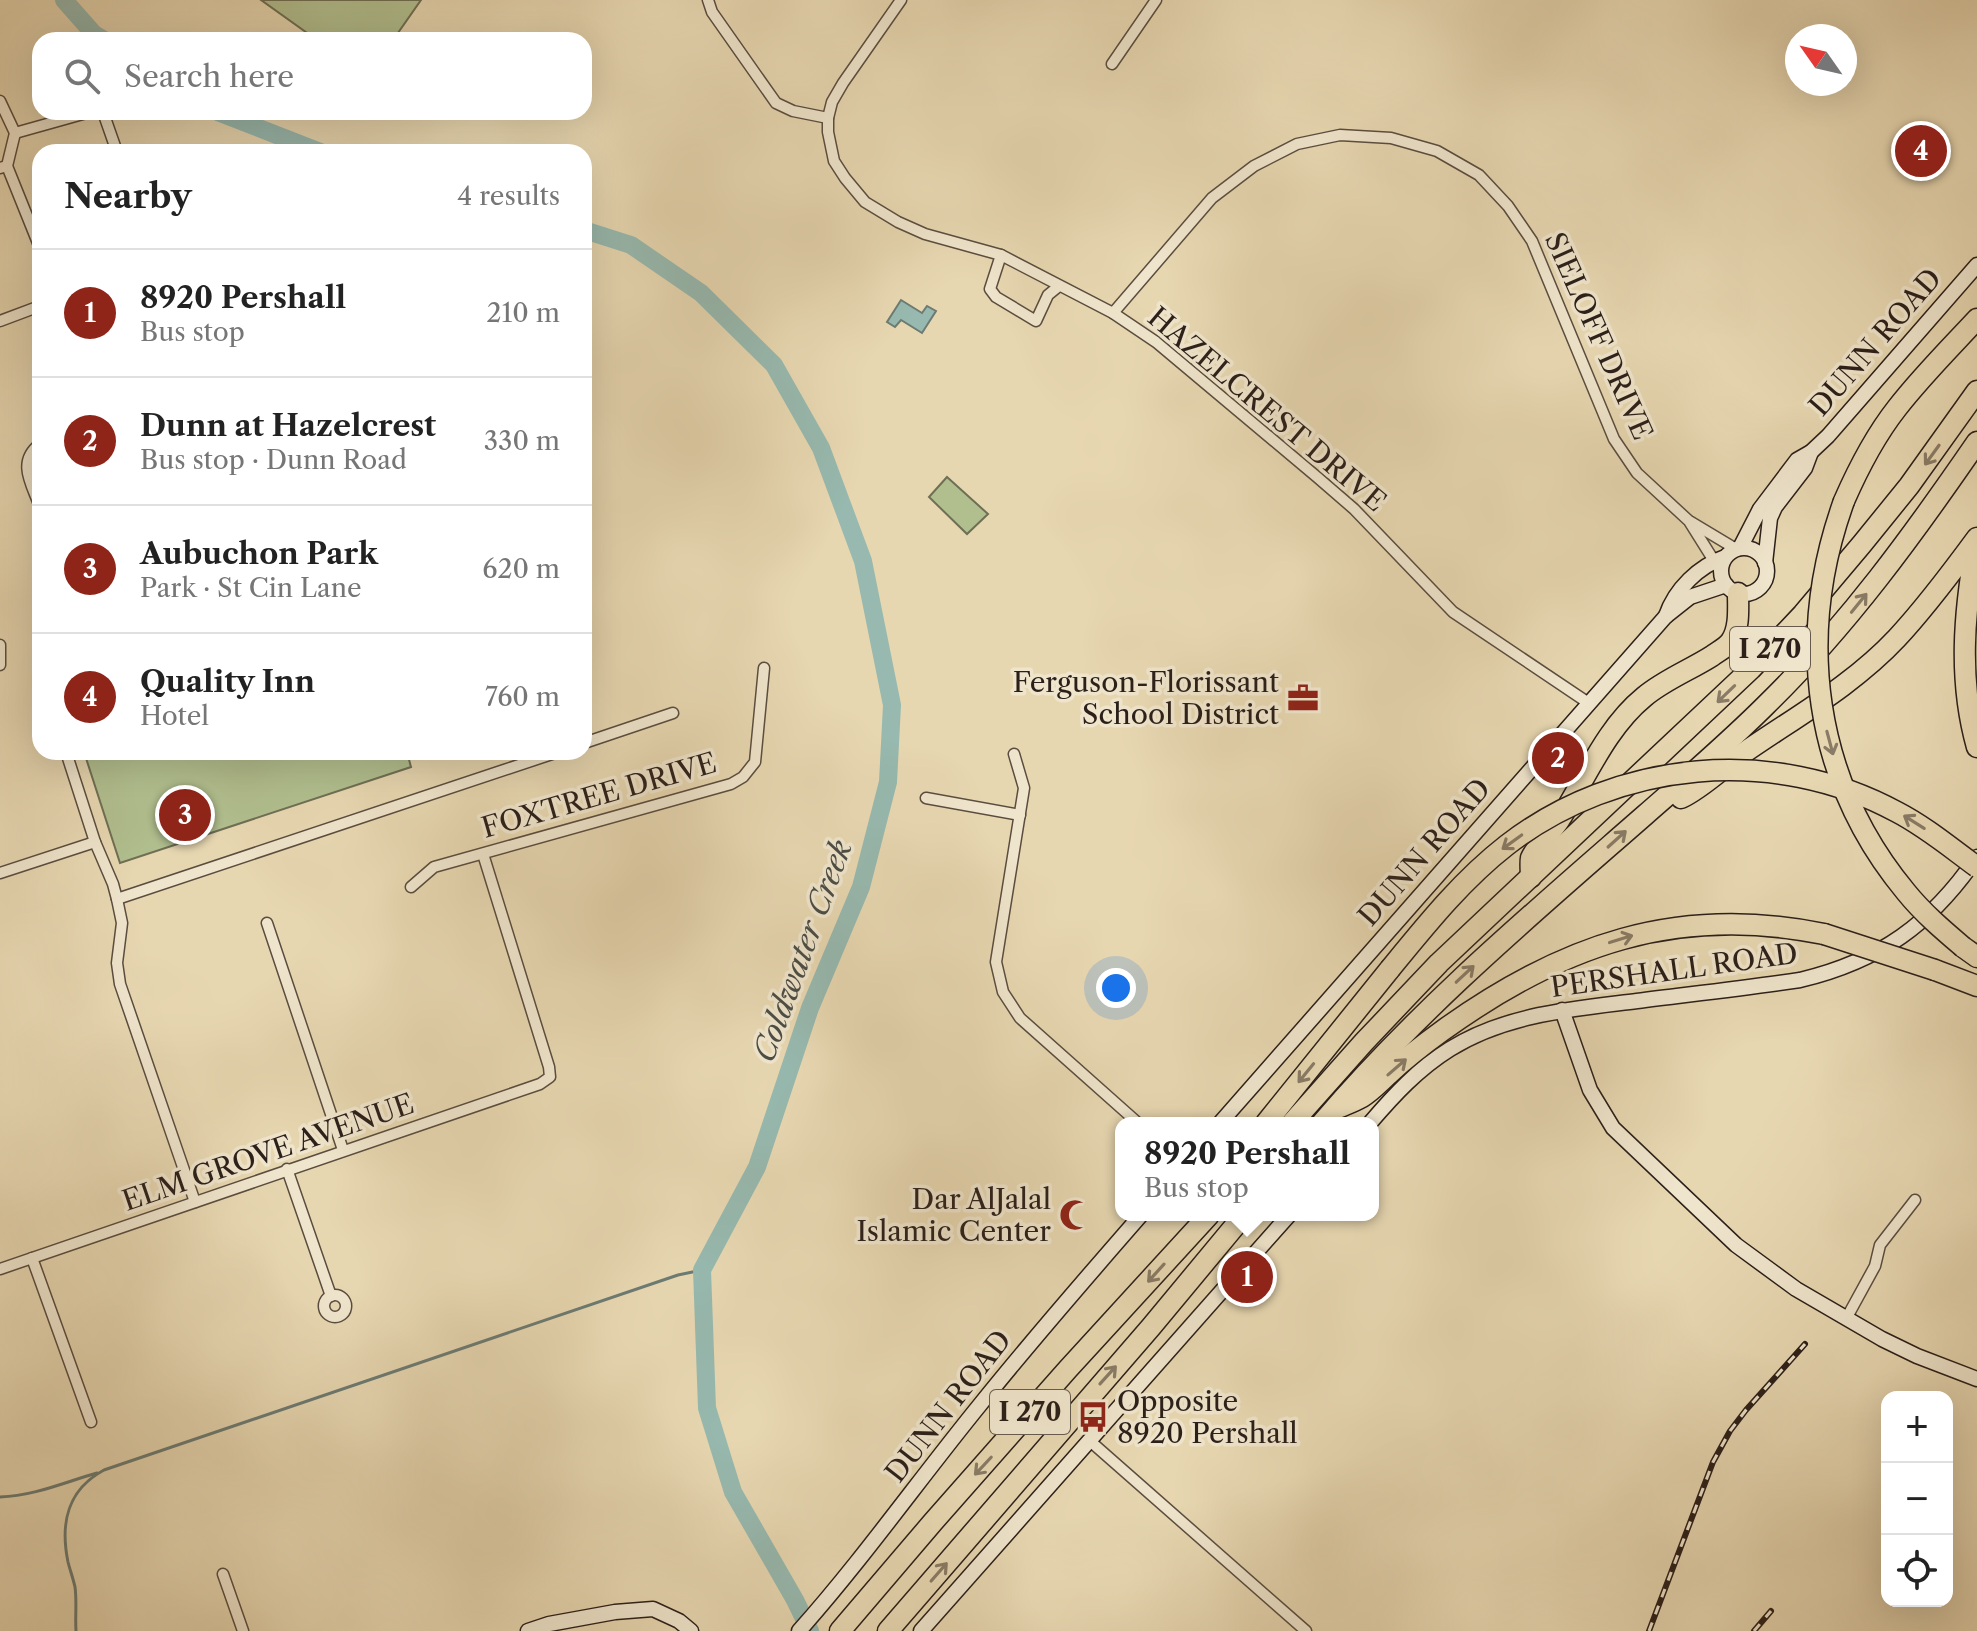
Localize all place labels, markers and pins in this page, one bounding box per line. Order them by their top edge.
pin: 4 [1895,121,1947,181]
place label: Ferguson-Florissant School District [1013,665,1279,731]
office icon: Ferguson-Florissant School District [1286,681,1320,715]
pin: 2 [1532,728,1584,788]
pin: 3 [159,785,211,845]
place label: Dar AlJalal Islamic Center [856,1182,1051,1248]
mosque icon: Dar AlJalal Islamic Center [1058,1198,1092,1232]
pin: 1 [1221,1247,1273,1307]
place label: Opposite 8920 Pershall [1117,1384,1298,1450]
bus stop icon: Opposite 8920 Pershall [1076,1400,1110,1434]

